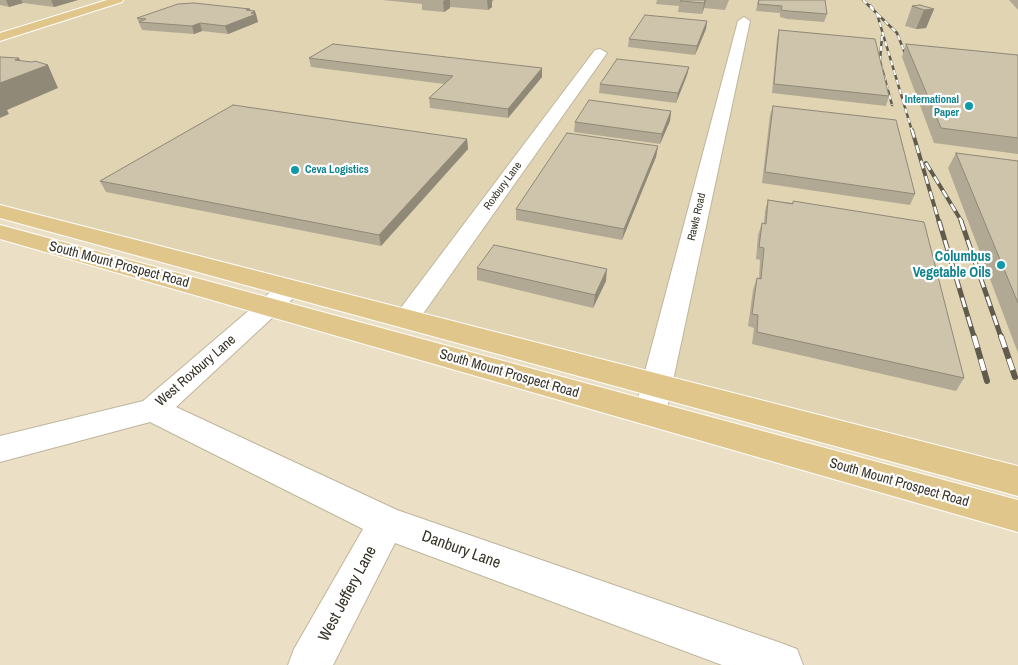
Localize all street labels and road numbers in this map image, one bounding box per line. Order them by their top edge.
street label: Roxbury Lane [481,159,525,213]
street label: Rawls Road [685,192,709,242]
street label: South Mount Prospect Road [47,238,191,292]
street label: West Roxbury Lane [153,332,239,410]
street label: South Mount Prospect Road [437,346,581,402]
street label: South Mount Prospect Road [827,455,971,511]
street label: Danbury Lane [419,527,503,573]
street label: West Jeffery Lane [315,543,381,645]

